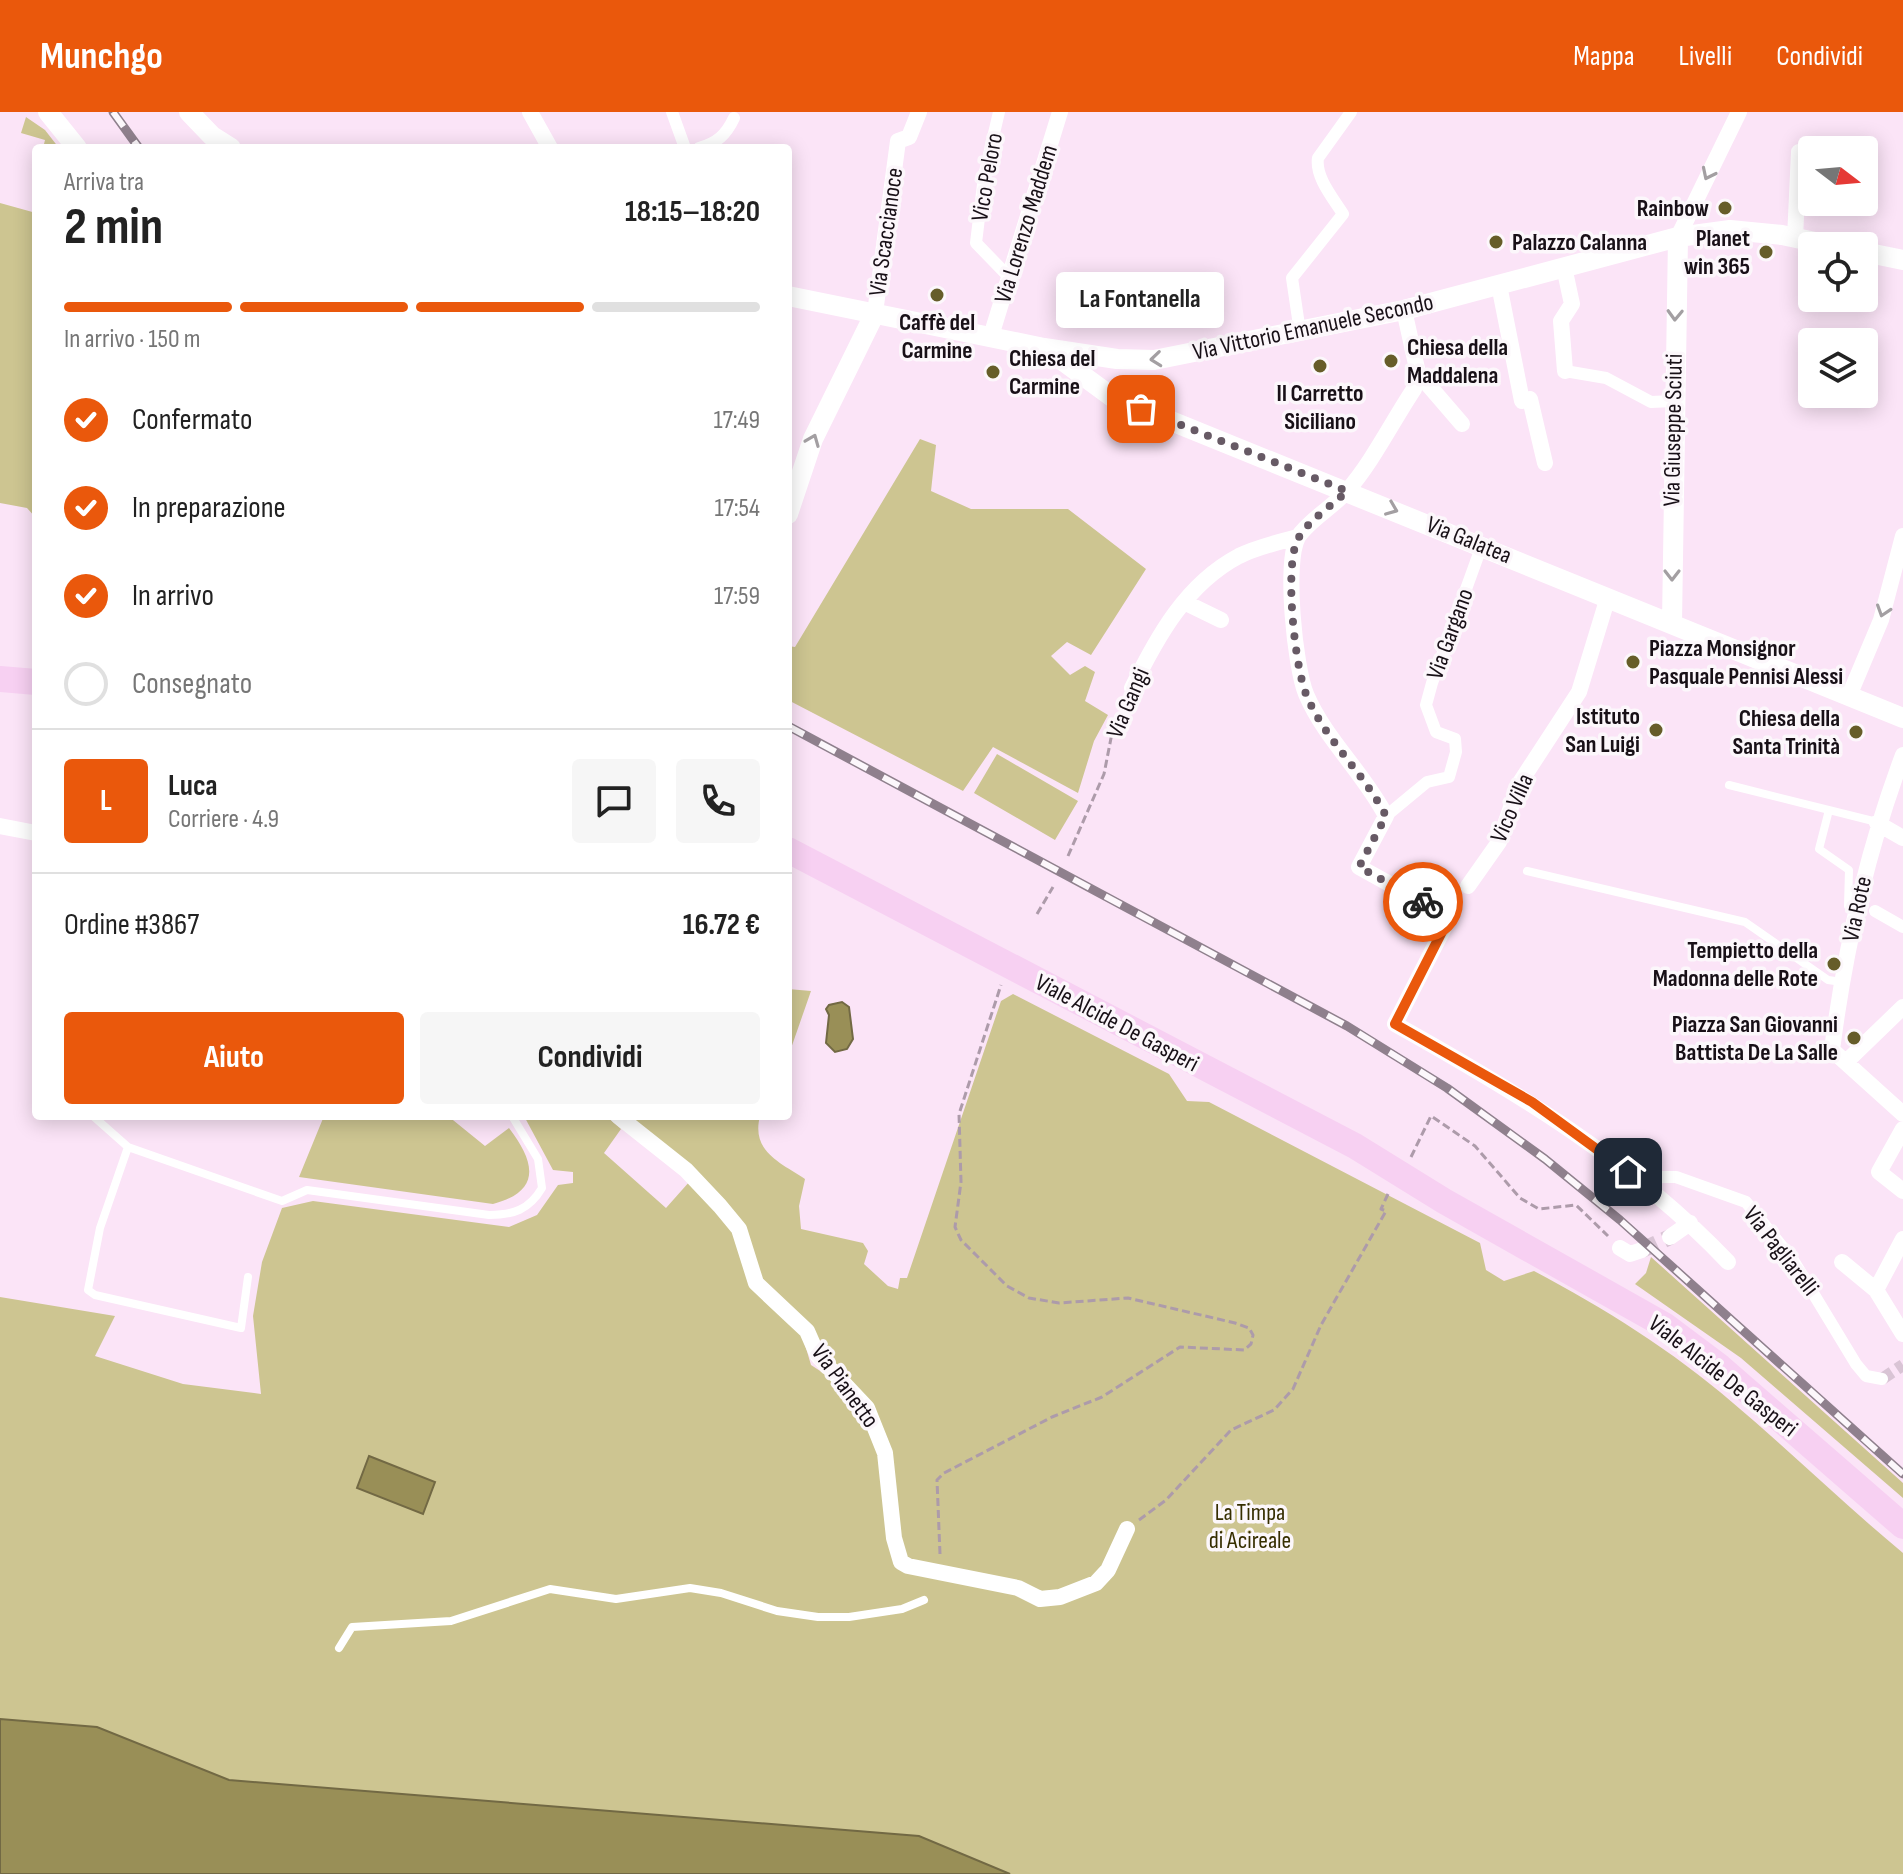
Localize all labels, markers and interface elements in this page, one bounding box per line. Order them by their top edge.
text: Munchgo [40,34,163,79]
text: Mappa [1573,40,1635,73]
text: Livelli [1679,40,1732,73]
text: Condividi [1776,40,1863,73]
street label: Vico Peloro [965,131,1009,223]
north arrow [1798,136,1878,216]
map controls [1798,136,1878,408]
street label: Via Lorenzo Maddem [988,141,1064,307]
street label: Via Scaccianoce [863,166,909,298]
one-way arrow [1702,166,1718,181]
text: Arriva tra [64,167,144,198]
text: 18:15–18:20 [625,194,760,230]
place label: Rainbow [1637,194,1710,223]
text: 2 min [64,196,163,259]
marker: Rainbow [1716,199,1734,217]
place label: Planet win 365 [1684,224,1750,281]
place label: Palazzo Calanna [1512,228,1647,257]
button: locate [1798,232,1878,312]
marker: Palazzo Calanna [1487,233,1505,251]
marker: Planet win 365 [1757,243,1775,261]
callout: La Fontanella [1057,273,1225,329]
text: La Fontanella [1079,284,1201,315]
marker: Caffè del Carmine [928,286,946,304]
street label: Via Vittorio Emanuele Secondo [1190,287,1436,367]
place label: Caffè del Carmine [899,308,975,365]
one-way arrow [1667,309,1684,322]
text: In arrivo · 150 m [64,324,200,355]
button: layers [1798,328,1878,408]
place label: Chiesa della Maddalena [1407,333,1508,390]
place label: Chiesa del Carmine [1009,344,1096,401]
one-way arrow [1149,350,1162,367]
marker: Chiesa della Maddalena [1382,352,1400,370]
street label: Via Giuseppe Sciuti [1657,353,1689,507]
marker: Il Carretto Siciliano [1311,357,1329,375]
marker: Chiesa del Carmine [984,363,1002,381]
pin [1107,375,1175,443]
place label: Il Carretto Siciliano [1277,379,1363,436]
icon: bag [1119,387,1163,431]
icon: check [64,398,108,442]
text: Confermato [132,402,252,438]
text: 17:49 [713,405,760,436]
one-way arrow [804,434,820,448]
icon: check [64,486,108,530]
text: In preparazione [132,490,286,526]
text: 17:54 [714,493,760,524]
one-way arrow [1385,499,1399,516]
street label: Via Galatea [1422,510,1516,570]
one-way arrow [1663,569,1681,582]
icon: check [64,574,108,618]
text: In arrivo [132,578,214,614]
text: 17:59 [714,581,760,612]
street label: Via Gargano [1420,585,1480,683]
one-way arrow [1877,604,1893,618]
place label: Piazza Monsignor Pasquale Pennisi Alessi [1649,634,1843,691]
marker: Piazza Monsignor Pasquale Pennisi Alessi [1624,653,1642,671]
street label: Via Gangi [1100,663,1156,743]
text: Consegnato [132,666,252,702]
place label: Istituto San Luigi [1565,702,1640,759]
place label: Chiesa della Santa Trinità [1732,704,1840,761]
marker: Istituto San Luigi [1647,721,1665,739]
marker: Chiesa della Santa Trinità [1847,723,1865,741]
button: chat [572,759,656,843]
button: phone [676,759,760,843]
text: Luca [168,768,218,804]
street label: Vico Villa [1484,769,1540,847]
text: L [100,783,112,819]
text: Corriere · 4.9 [168,804,279,835]
courier [1383,862,1463,942]
street label: Via Rote [1836,874,1878,944]
icon: bike [1401,880,1445,924]
text: Ordine #3867 [64,907,199,943]
text: 16.72 € [683,907,760,943]
place label: Tempietto della Madonna delle Rote [1653,936,1818,993]
marker: Tempietto della Madonna delle Rote [1825,955,1843,973]
street label: Viale Alcide De Gasperi [1030,968,1204,1078]
place label: Piazza San Giovanni Battista De La Salle [1672,1010,1838,1067]
button: Aiuto [64,1012,404,1104]
button: Condividi [420,1012,760,1104]
marker: Piazza San Giovanni Battista De La Salle [1845,1029,1863,1047]
pin [1594,1138,1662,1206]
icon: home [1606,1150,1650,1194]
street label: Via Pagliarelli [1737,1200,1825,1302]
street label: Viale Alcide De Gasperi [1643,1309,1803,1443]
street label: Via Pianetto [805,1338,885,1434]
park label: La Timpa di Acireale [1209,1498,1291,1555]

